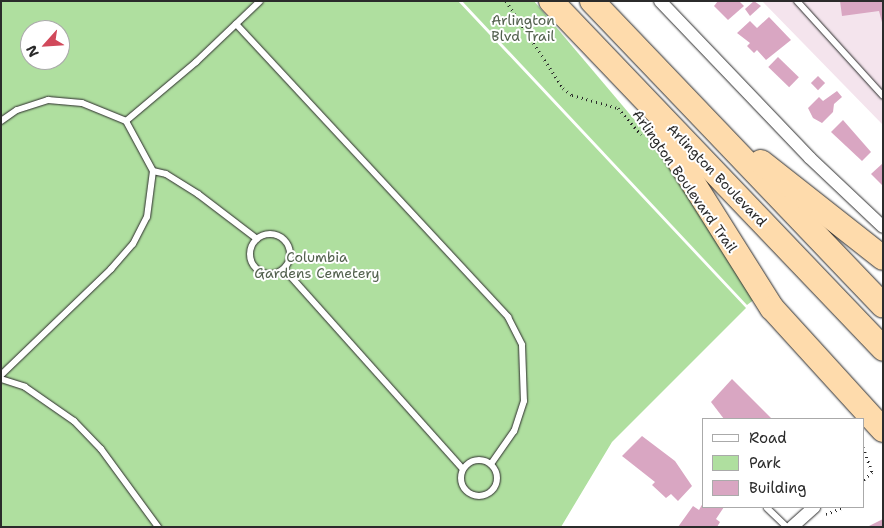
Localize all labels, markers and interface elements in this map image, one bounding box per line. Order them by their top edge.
park label: Arlington Blvd Trail [491,12,555,44]
north arrow [20,20,70,70]
text: N [22,42,43,60]
street label: Arlington Boulevard Trail [629,106,741,256]
street label: Arlington Boulevard [664,120,770,230]
park label: Columbia Gardens Cemetery [254,249,380,282]
legend [702,418,864,508]
text: Road [749,428,787,448]
text: Park [749,453,781,473]
text: Building [749,478,806,498]

